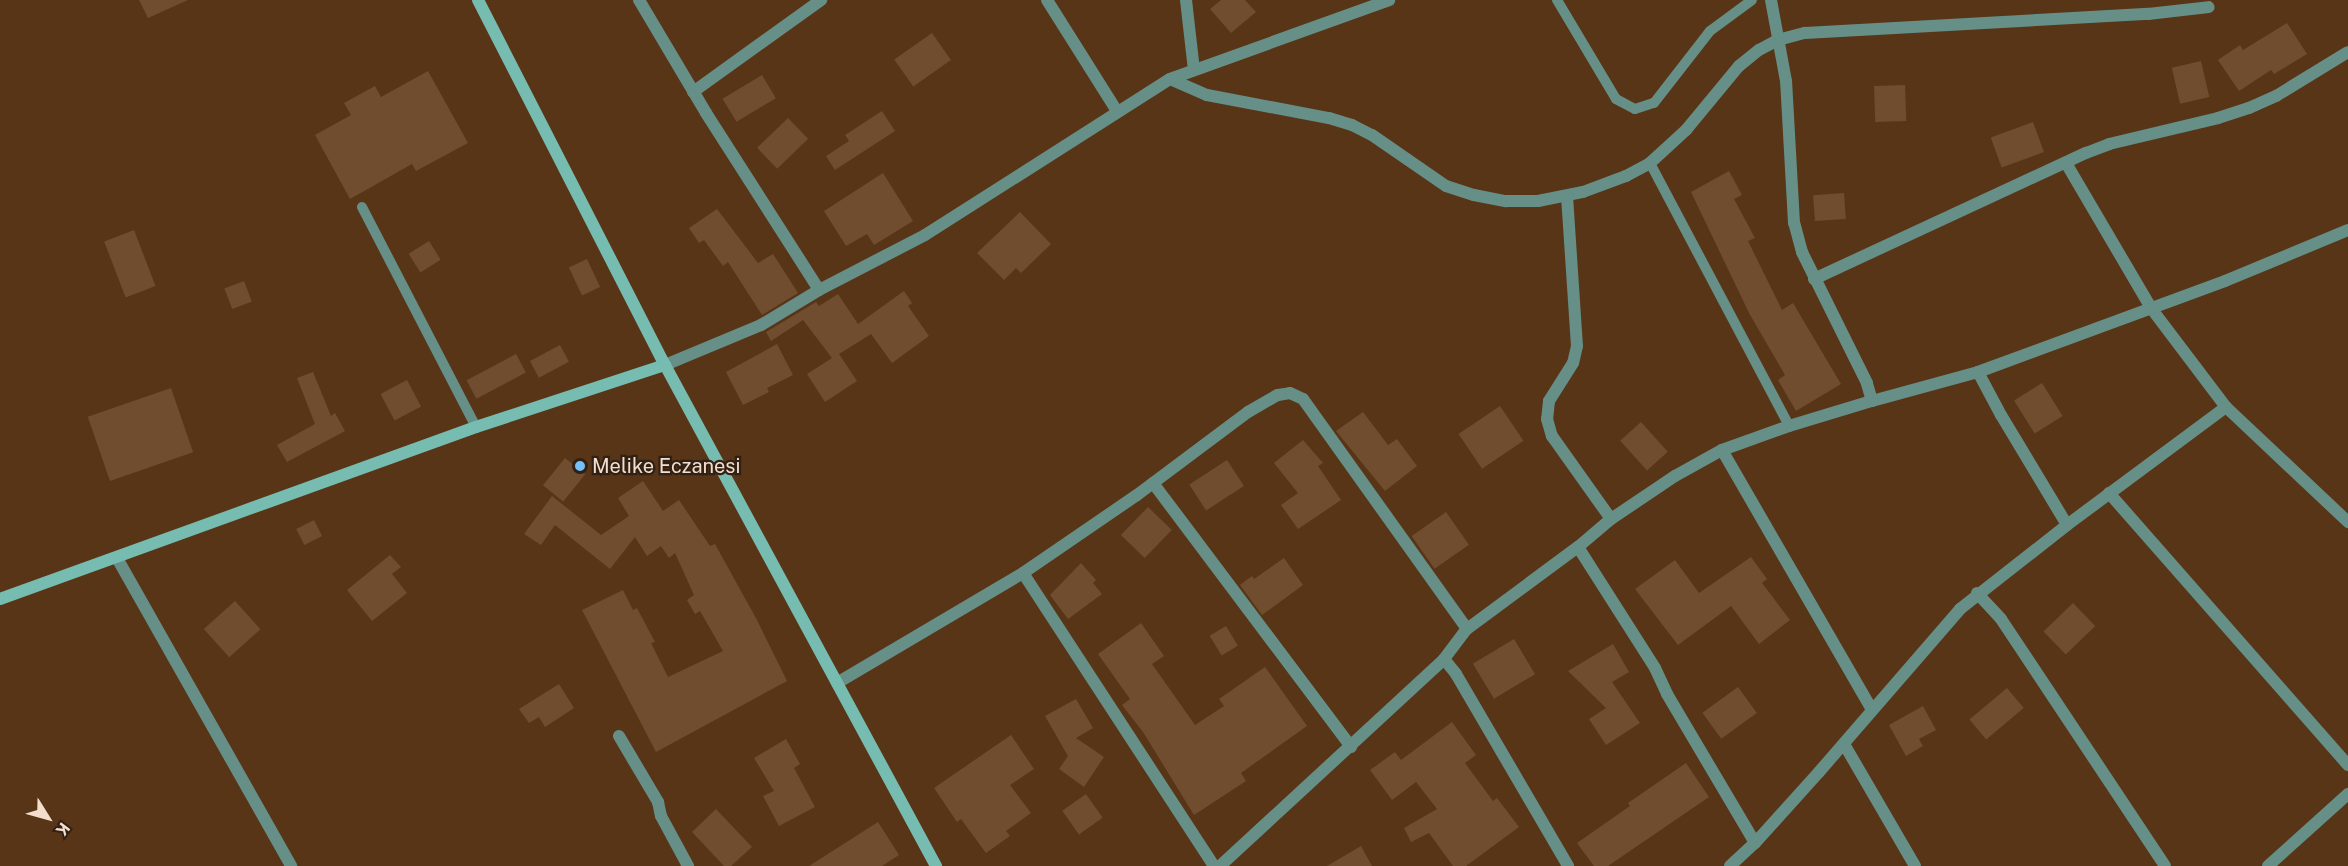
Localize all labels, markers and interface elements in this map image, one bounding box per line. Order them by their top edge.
place label: Melike Eczanesi [592,454,740,478]
marker: Melike Eczanesi [573,459,587,473]
north arrow [18,788,78,848]
text: K [52,819,74,839]

